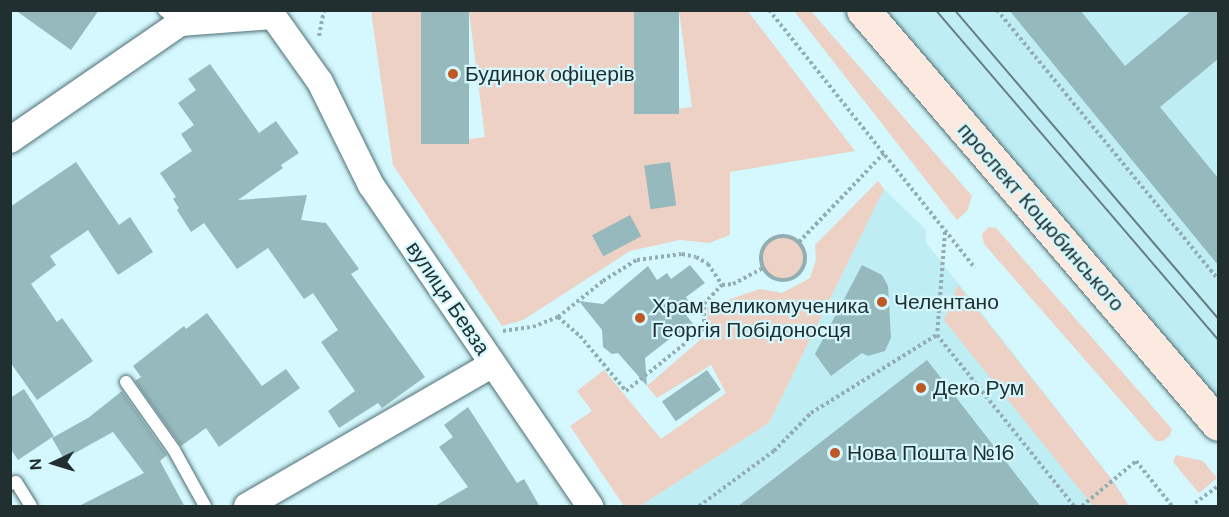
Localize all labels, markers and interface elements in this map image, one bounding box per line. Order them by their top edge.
place label: Будинок офіцерів [465,61,635,87]
marker: Будинок офіцерів [446,67,460,81]
street label: проспект Коцюбинського [952,118,1130,316]
street label: вулиця Бевза [401,236,495,360]
place label: Челентано [894,289,999,315]
place label: Храм великомученика Георгія Побідоносця [652,293,869,343]
marker: Челентано [875,295,889,309]
marker: Храм великомученика Георгія Побідоносця [633,311,647,325]
place label: Деко Рум [933,375,1024,401]
marker: Деко Рум [914,381,928,395]
north arrow [24,433,84,493]
place label: Нова Пошта №16 [847,440,1015,466]
marker: Нова Пошта №16 [828,446,842,460]
text: N [25,458,46,471]

